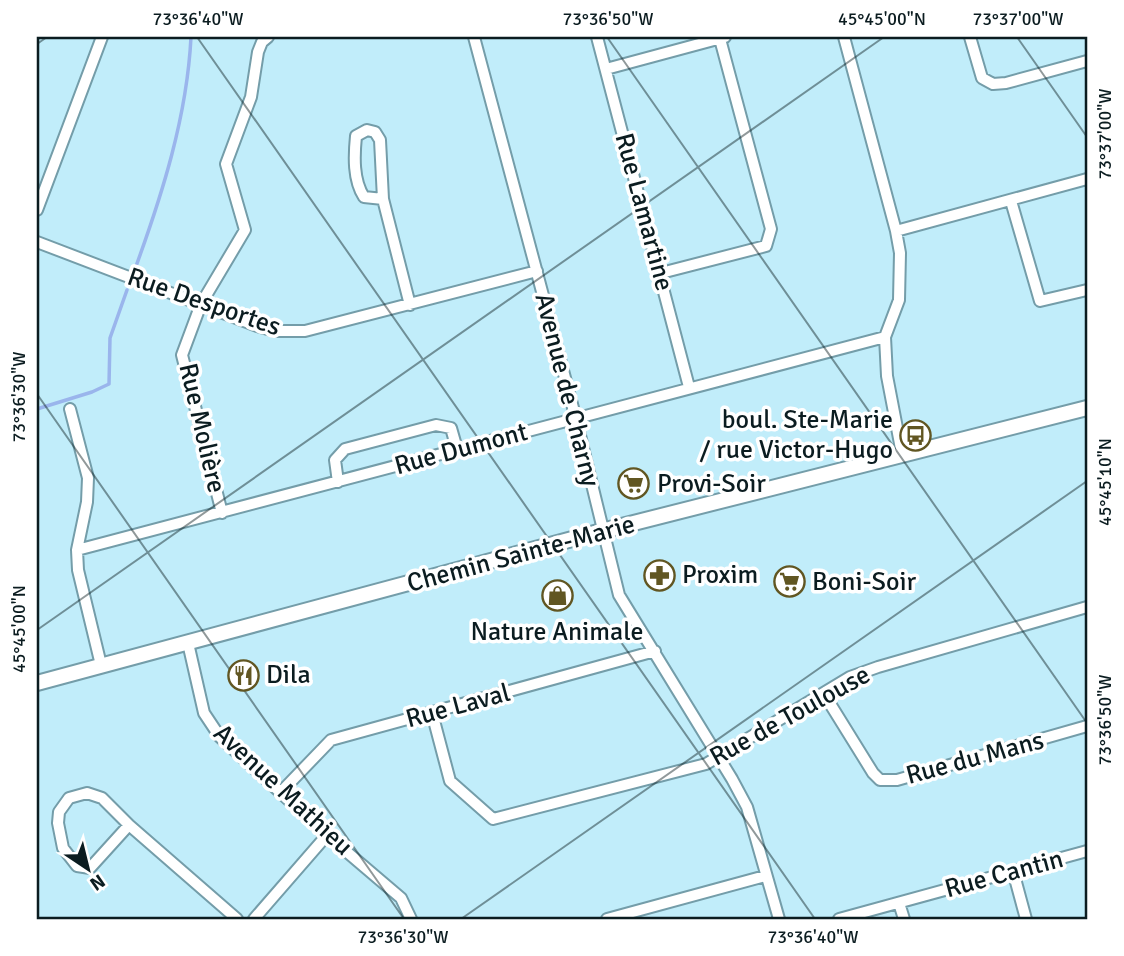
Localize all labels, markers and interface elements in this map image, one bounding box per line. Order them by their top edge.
text: 73°36'40"W [153,8,243,30]
text: 73°36'50"W [563,8,653,30]
text: 45°45'00"N [838,8,926,30]
text: 73°37'00"W [973,8,1063,30]
text: 73°37'00"W [1094,89,1116,179]
street label: Rue Lamartine [608,130,680,294]
street label: Rue Desportes [123,261,285,343]
street label: Avenue de Charny [528,290,606,490]
text: 73°36'30"W [8,352,30,442]
street label: Rue Molière [172,360,232,496]
place label: boul. Ste-Marie / rue Victor-Hugo [700,404,893,466]
street label: Rue Dumont [391,416,531,482]
bus stop icon: boul. Ste-Marie / rue Victor-Hugo [899,418,933,452]
text: 45°45'10"N [1094,438,1116,526]
supermarket icon: Provi-Soir [617,467,651,501]
place label: Provi-Soir [657,468,766,500]
street label: Chemin Sainte-Marie [404,508,638,600]
pharmacy icon: Proxim [642,558,676,592]
place label: Proxim [682,559,758,591]
supermarket icon: Boni-Soir [772,565,806,599]
place label: Boni-Soir [812,566,917,598]
shop icon: Nature Animale [540,579,574,613]
text: 45°45'00"N [8,585,30,673]
place label: Nature Animale [470,616,644,648]
restaurant icon: Dila [226,658,260,692]
place label: Dila [266,659,311,691]
street label: Rue de Toulouse [704,659,876,773]
text: 73°36'50"W [1094,675,1116,765]
street label: Rue Laval [402,677,514,735]
street label: Avenue Mathieu [207,717,359,863]
street label: Rue du Mans [903,724,1047,792]
north arrow [52,834,122,904]
street label: Rue Cantin [941,843,1067,905]
text: N [85,868,109,896]
text: 73°36'30"W [358,926,448,948]
text: 73°36'40"W [768,926,858,948]

